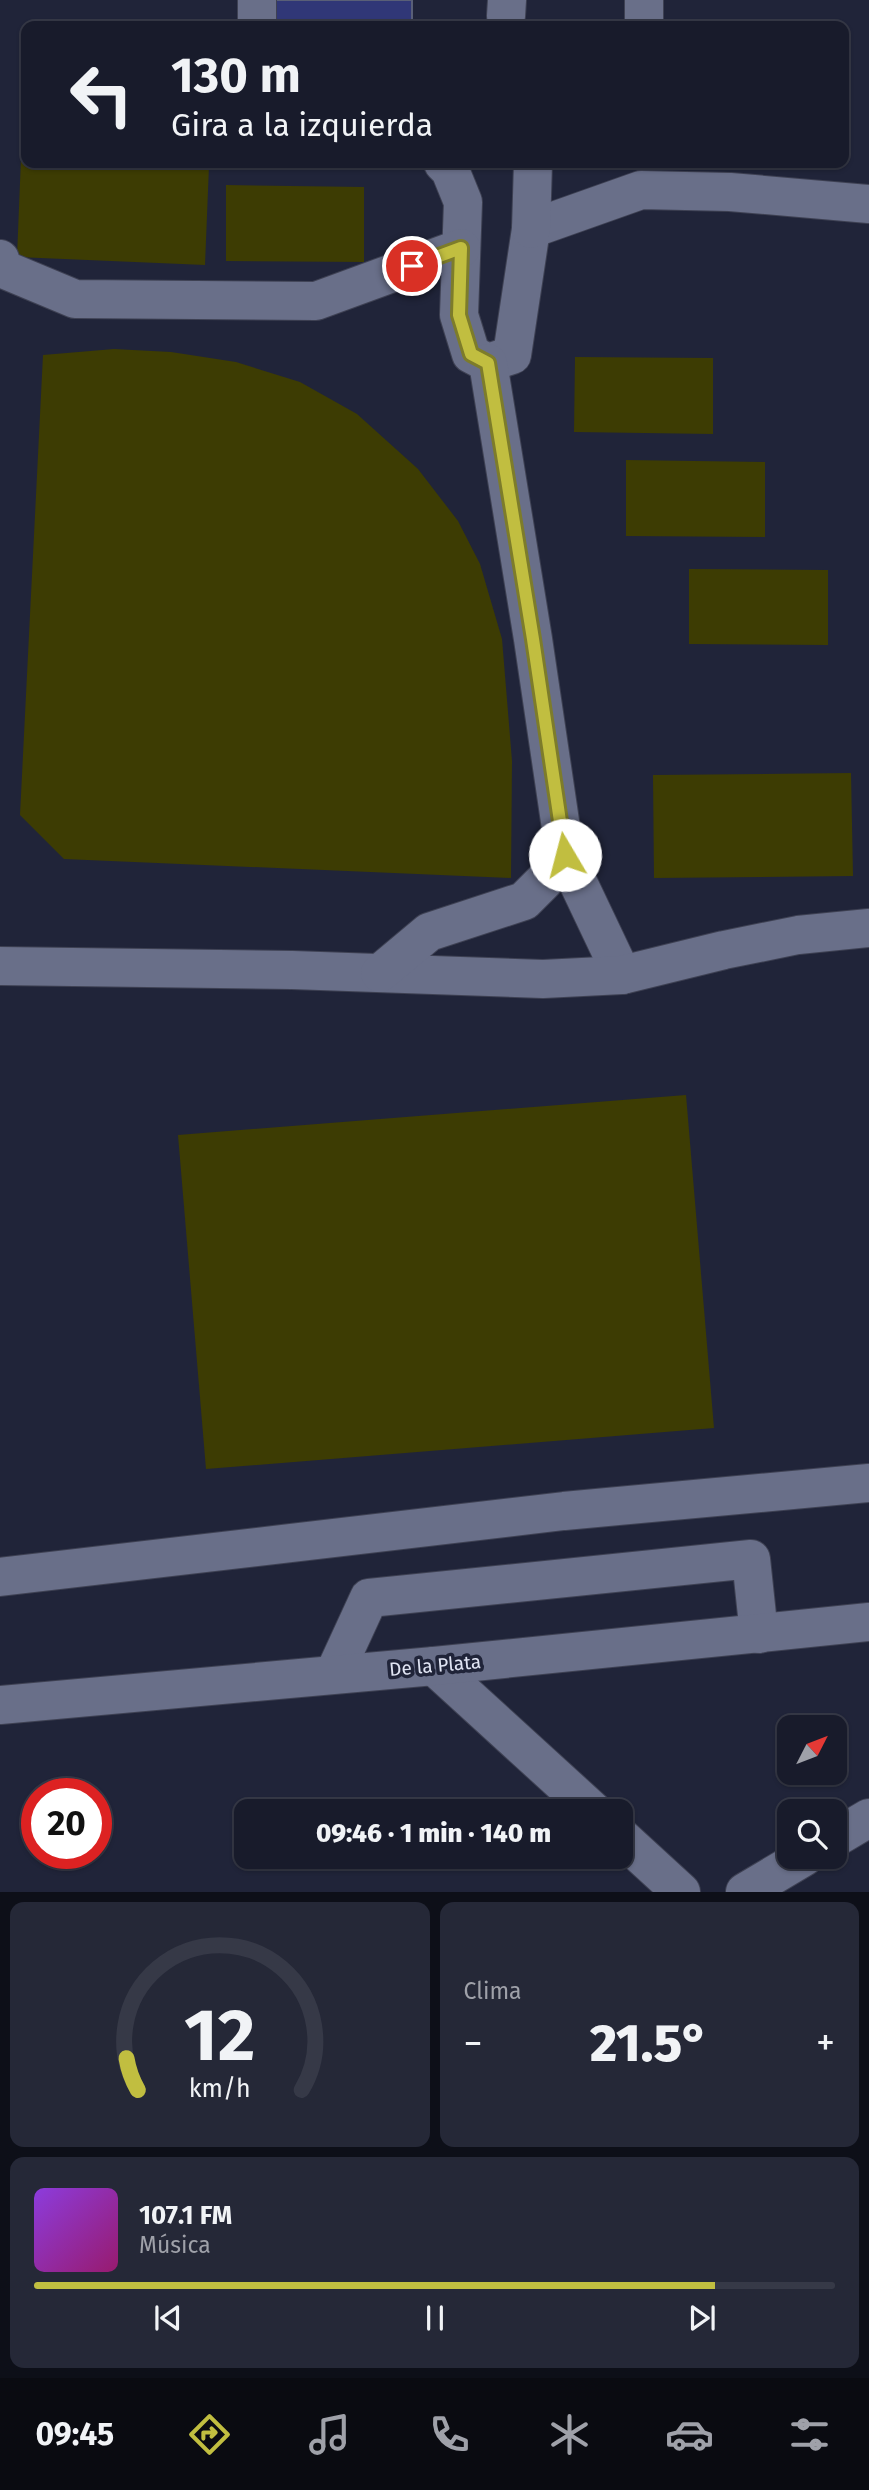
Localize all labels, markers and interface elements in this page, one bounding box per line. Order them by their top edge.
text: 130 m [171,46,301,105]
icon: left [56,49,147,140]
text: Gira a la izquierda [171,106,433,144]
pin [382,236,442,296]
icon: arrive [393,247,431,285]
position arrow [528,818,602,892]
street label: De la Plata [388,1650,482,1681]
north arrow [777,1715,847,1785]
map controls [777,1715,847,1869]
speed limit sign: 20 [21,1778,112,1869]
button: search [777,1799,847,1869]
text: 09:46 · 1 min · 140 m [316,1818,551,1849]
text: Clima [464,1977,522,2005]
text: 12 [184,1993,255,2080]
text: 21.5° [590,2012,709,2075]
text: − [464,2020,483,2066]
text: + [816,2020,835,2066]
text: km/h [189,2074,251,2104]
text: 107.1 FM [139,2200,232,2231]
text: Música [139,2231,211,2259]
icon: previous [149,2299,187,2337]
icon: pause [416,2299,454,2337]
icon: next [683,2299,721,2337]
icon: directions [185,2410,234,2459]
icon: music [305,2410,354,2459]
icon: phone [425,2410,474,2459]
icon: climate [545,2410,594,2459]
icon: car [665,2410,714,2459]
icon: filters [785,2410,834,2459]
text: 09:45 [35,2415,114,2453]

